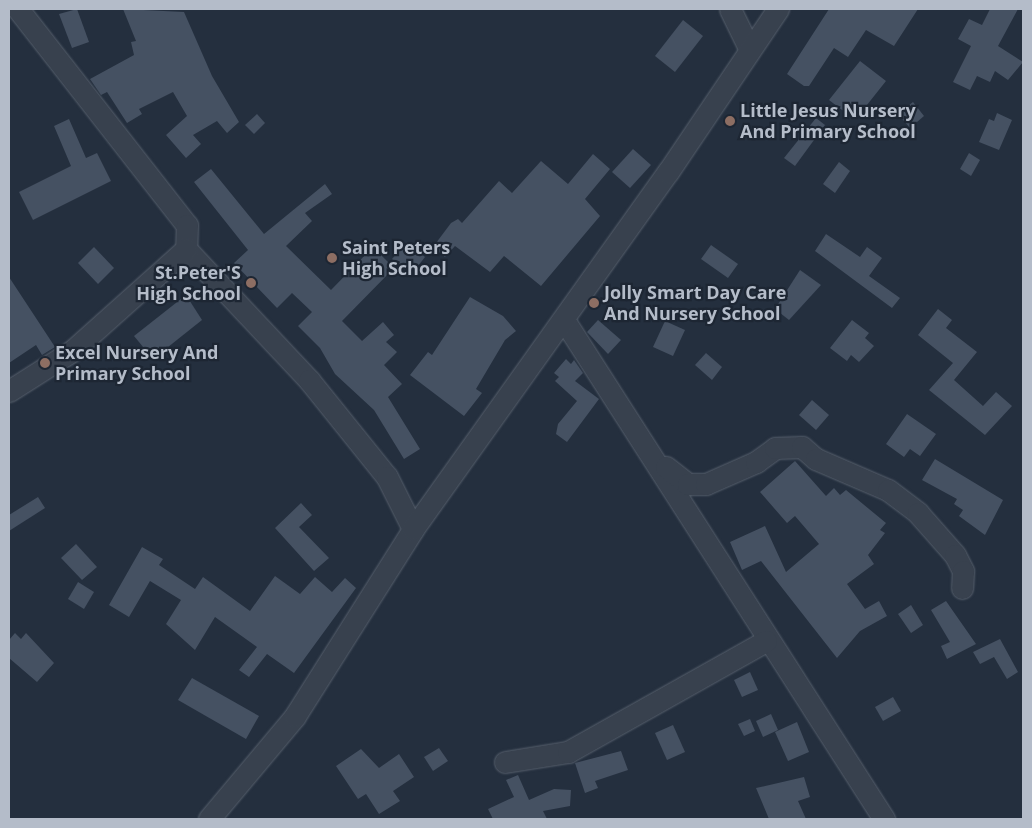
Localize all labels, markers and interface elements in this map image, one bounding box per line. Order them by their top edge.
place label: Little Jesus Nursery And Primary School [740,100,916,142]
marker: Little Jesus Nursery And Primary School [724,115,736,127]
place label: Saint Peters High School [342,237,450,280]
marker: Saint Peters High School [326,252,338,264]
place label: St.Peter'S High School [136,262,241,304]
marker: St.Peter'S High School [245,277,257,289]
place label: Jolly Smart Day Care And Nursery School [604,282,786,324]
marker: Jolly Smart Day Care And Nursery School [588,297,600,309]
place label: Excel Nursery And Primary School [55,342,218,384]
marker: Excel Nursery And Primary School [39,357,51,369]

